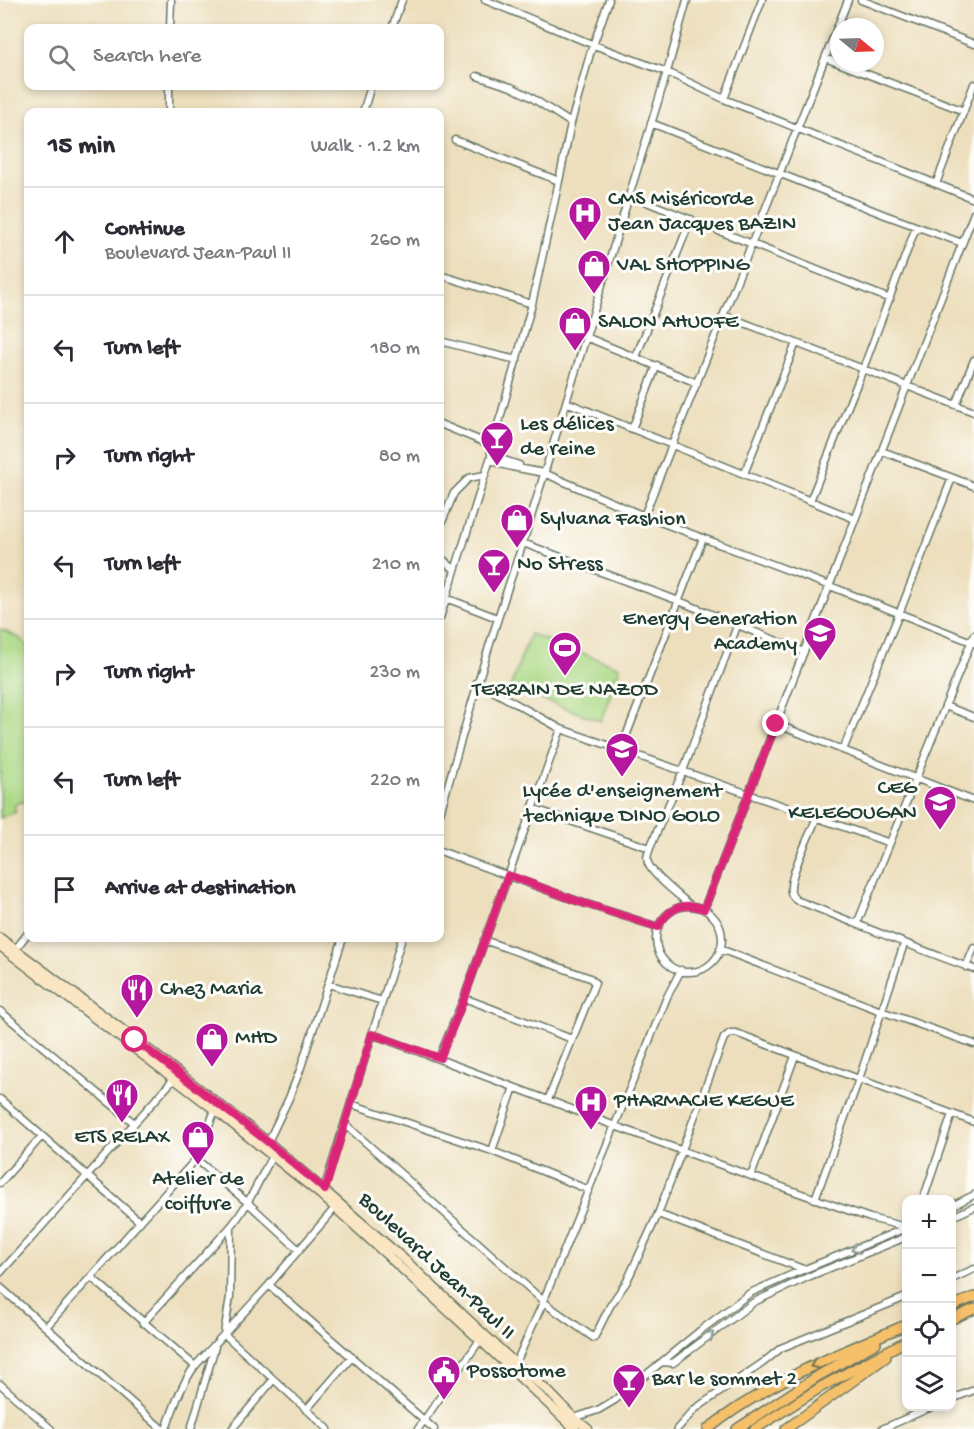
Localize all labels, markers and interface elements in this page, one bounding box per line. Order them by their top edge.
north arrow [830,18,884,72]
search box [24,24,444,90]
icon: search [45,41,78,74]
text: Search here [93,44,201,70]
text: 15 min [48,132,115,163]
text: Walk · 1.2 km [311,136,420,159]
place label: CMS Miséricorde Jean Jacques BAZIN [608,187,796,238]
hospital icon: CMS Miséricorde Jean Jacques BAZIN [567,195,603,242]
text: Continue [105,217,185,243]
icon: ahead [48,225,81,258]
text: 260 m [370,230,420,253]
text: Boulevard Jean-Paul II [105,243,291,266]
shop icon: VAL SHOPPING [576,248,612,295]
place label: VAL SHOPPING [616,253,750,279]
shop icon: SALON AHUOFE [557,305,593,352]
place label: SALON AHUOFE [598,310,740,336]
icon: left [48,333,81,366]
text: Turn left [105,336,179,362]
text: 180 m [371,338,420,361]
place label: Les délices de reine [520,412,614,463]
bar icon: Les délices de reine [479,420,515,467]
icon: right [48,441,81,474]
text: Turn right [105,444,193,470]
text: 80 m [379,446,420,469]
shop icon: Sylvana Fashion [499,502,535,549]
place label: Sylvana Fashion [540,507,686,533]
bar icon: No Stress [476,547,512,594]
icon: left [48,549,81,582]
text: Turn left [105,552,179,578]
place label: No Stress [517,552,603,578]
text: 210 m [372,554,420,577]
place label: Energy Generation Academy [622,607,798,658]
school or university icon: Energy Generation Academy [802,615,838,662]
sports icon: TERRAIN DE NAZOD [547,630,583,677]
icon: right [48,657,81,690]
text: Turn right [105,660,193,686]
text: 230 m [370,662,420,685]
place label: TERRAIN DE NAZOD [470,678,658,704]
route end [762,710,788,736]
school or university icon: Lycée d'enseignement technique DINO GOLO [604,731,640,778]
icon: left [48,765,81,798]
text: Turn left [105,768,179,794]
text: 220 m [370,770,420,793]
place label: CEG KELEGOUGAN [788,776,918,827]
place label: Lycée d'enseignement technique DINO GOLO [522,779,724,830]
school or university icon: CEG KELEGOUGAN [922,784,958,831]
icon: arrive [48,873,81,906]
text: Arrive at destination [105,876,295,902]
restaurant icon: Chez Maria [119,972,155,1019]
place label: Chez Maria [160,977,263,1003]
shop icon: MHD [194,1021,230,1068]
route start [121,1026,147,1052]
place label: MHD [235,1026,278,1052]
restaurant icon: ETS RELAX [104,1077,140,1124]
hospital icon: PHARMACIE KEGUE [573,1084,609,1131]
place label: PHARMACIE KEGUE [613,1089,795,1115]
shop icon: Atelier de coiffure [180,1119,216,1166]
place label: ETS RELAX [74,1125,171,1151]
place label: Atelier de coiffure [152,1167,244,1218]
street label: Boulevard Jean-Paul II [351,1187,520,1346]
map controls [902,1195,956,1411]
button: + [902,1195,956,1249]
one-way arrow [850,1242,861,1254]
button: − [902,1249,956,1303]
button: locate [902,1303,956,1357]
one-way arrow [703,1331,714,1342]
public building icon: Possotome [426,1354,462,1401]
one-way arrow [810,1357,821,1369]
button: layers [902,1357,956,1411]
place label: Possotome [466,1359,566,1385]
bar icon: Bar le sommet 2 [611,1362,647,1409]
place label: Bar le sommet 2 [651,1367,797,1393]

